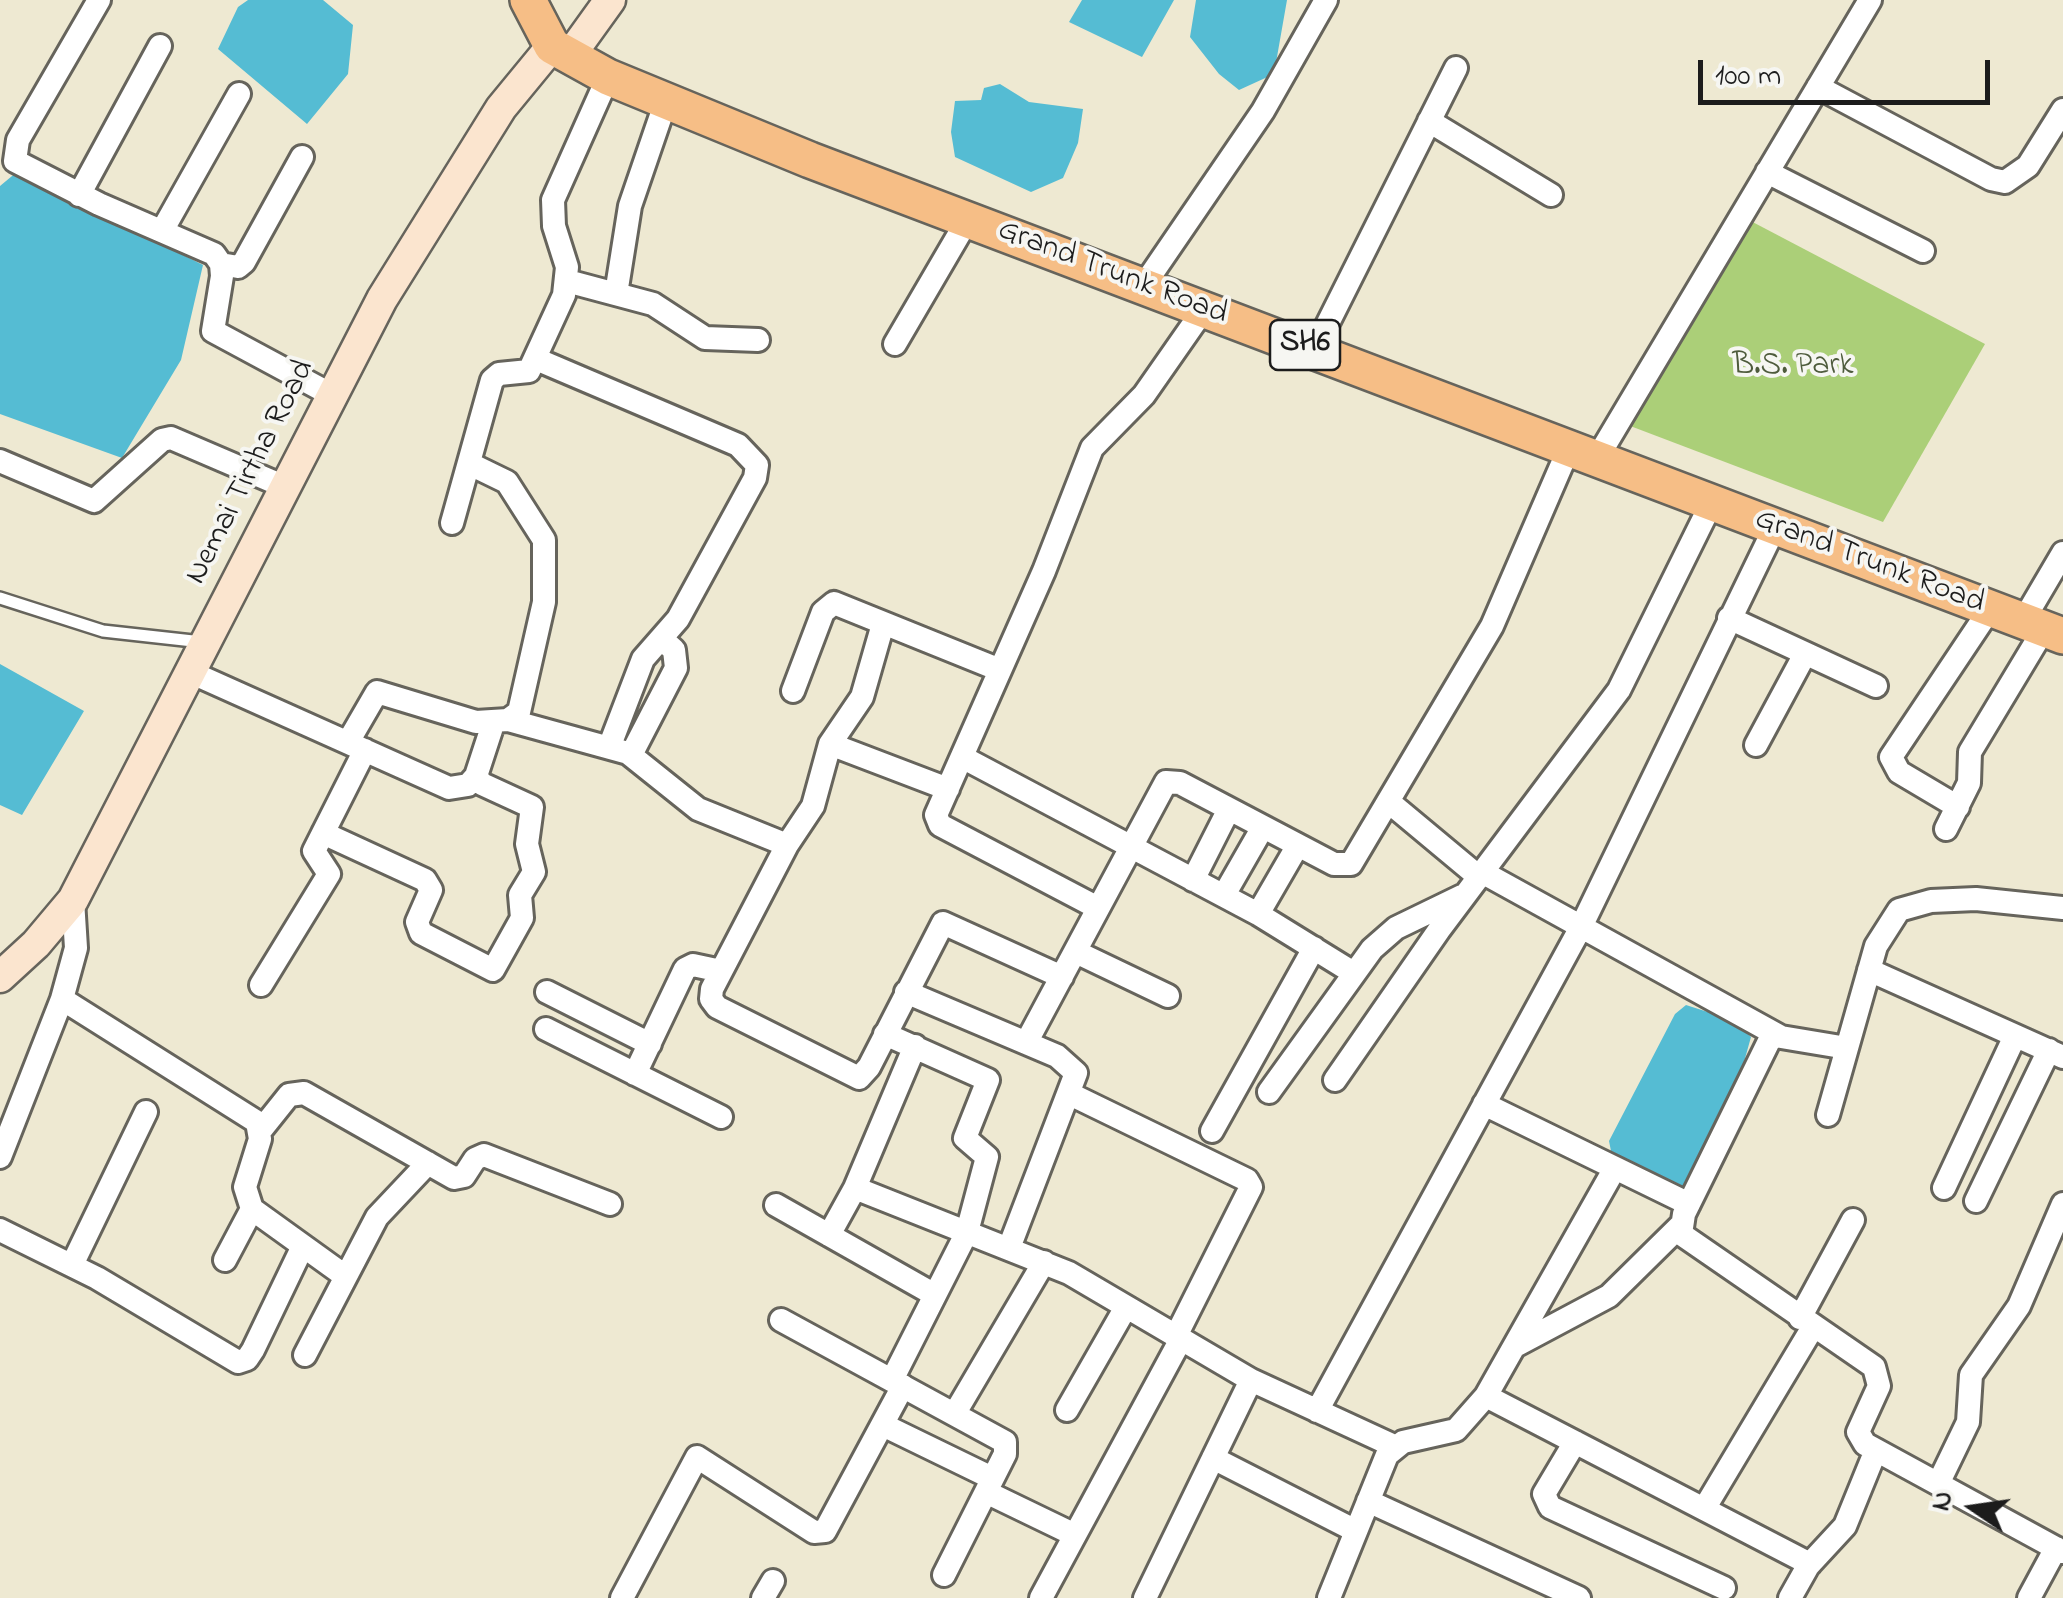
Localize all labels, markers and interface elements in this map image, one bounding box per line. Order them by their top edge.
scale bar [1703,40,1996,102]
text: 100 m [1715,55,1781,99]
street label: Grand Trunk Road [992,213,1232,335]
road number: SH6 [1270,320,1340,370]
park label: B.S. Park [1733,349,1853,387]
street label: Nemai Tirtha Road [179,354,325,592]
street label: Grand Trunk Road [1749,502,1989,624]
north arrow [1923,1458,2023,1558]
text: N [1921,1487,1965,1515]

